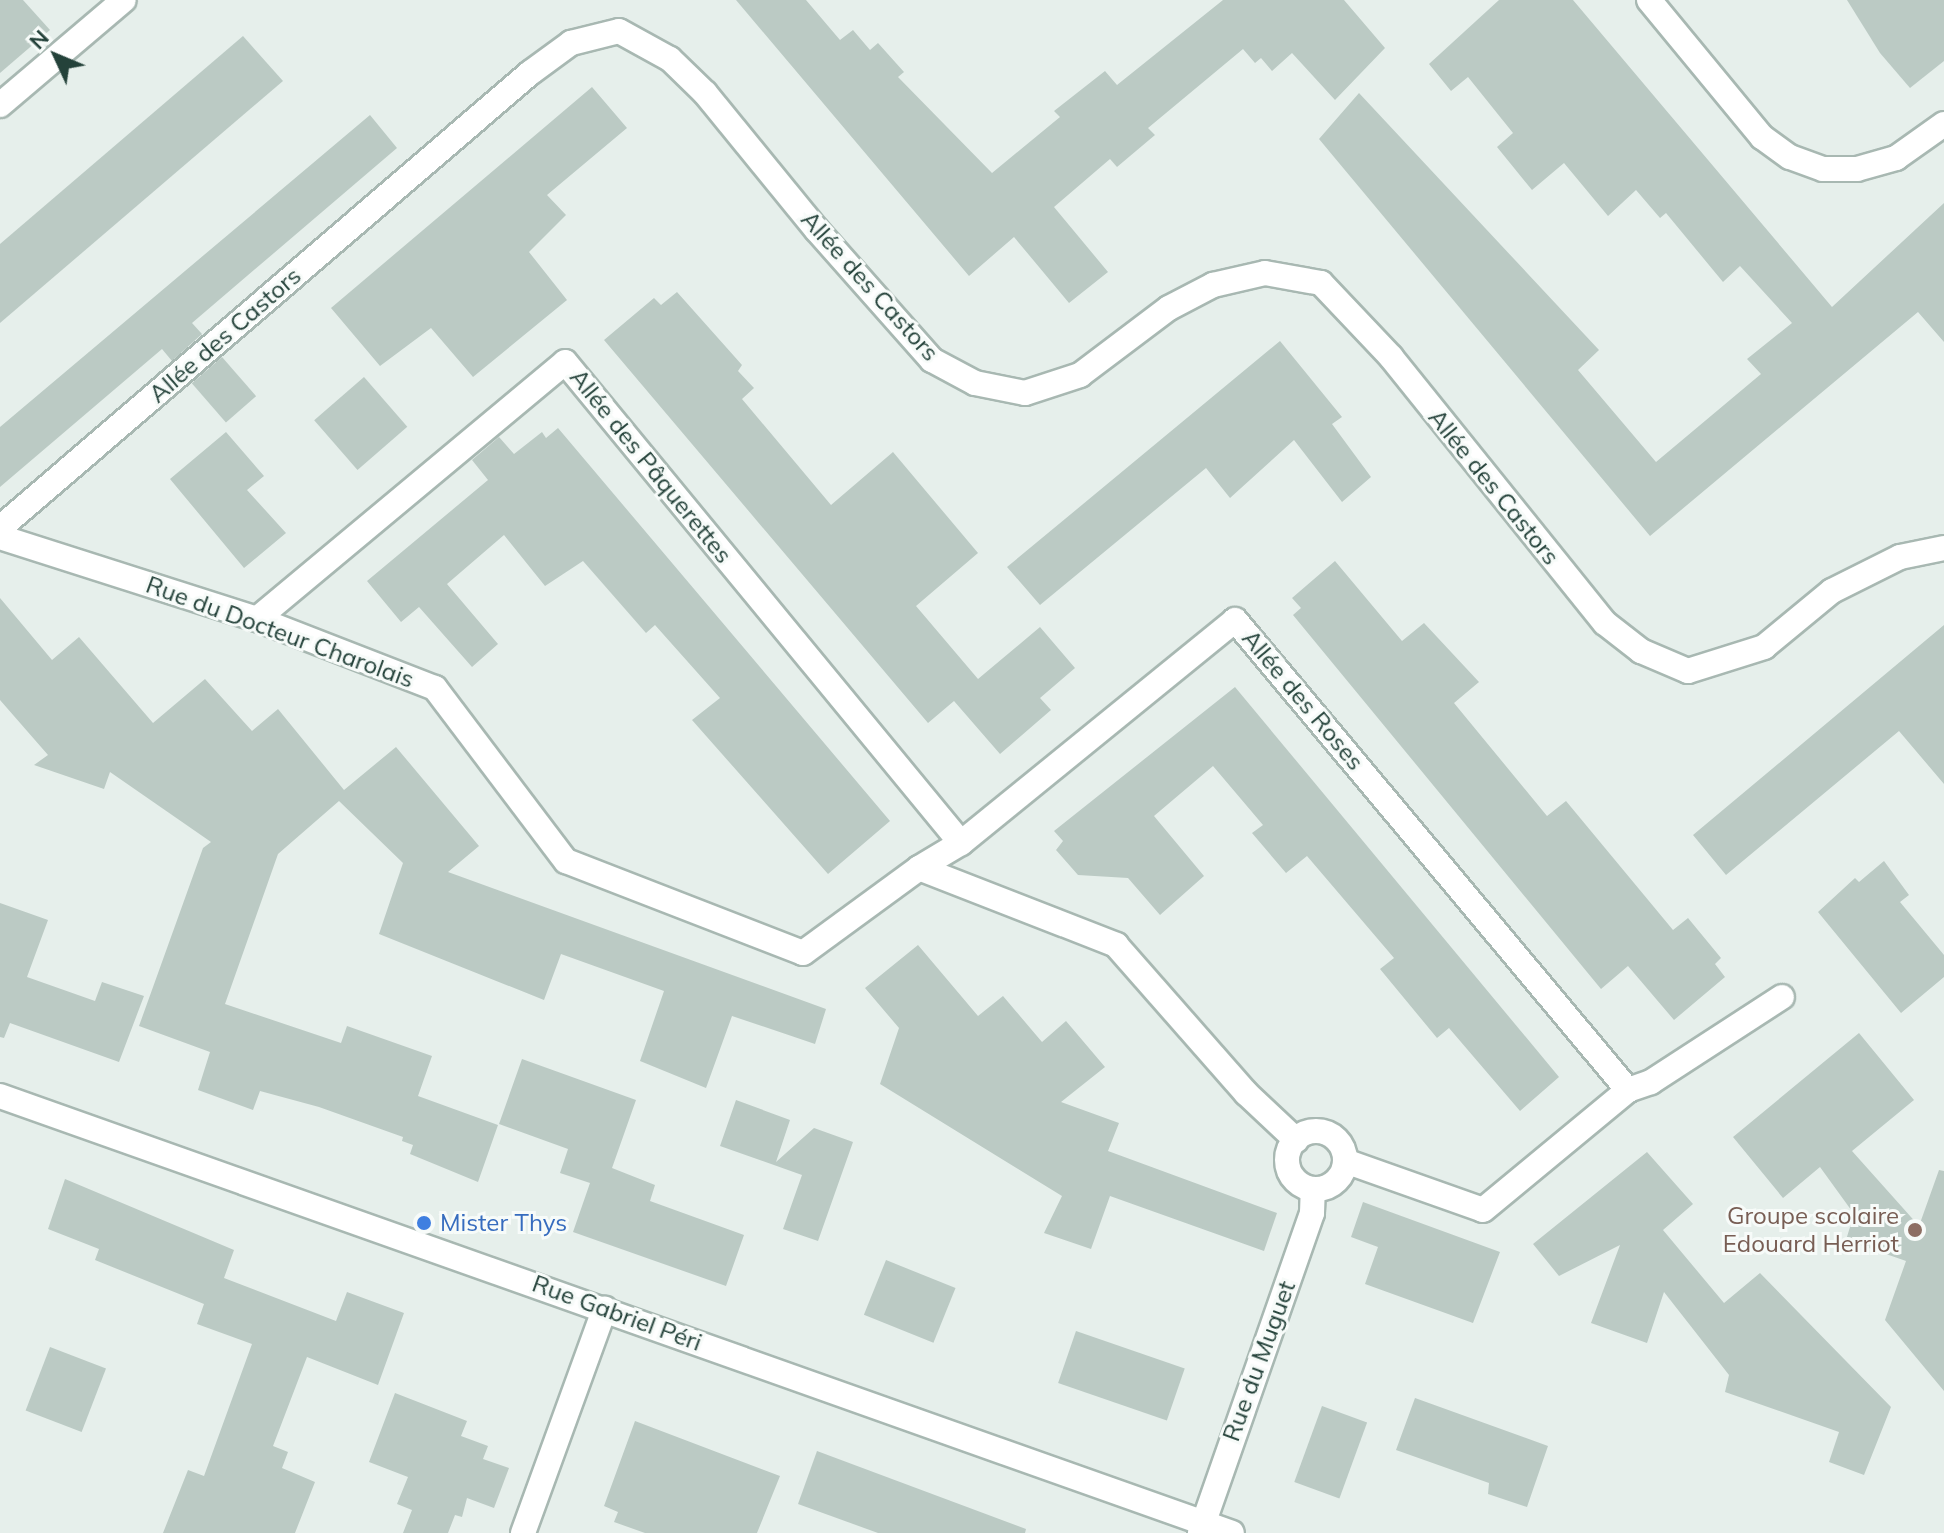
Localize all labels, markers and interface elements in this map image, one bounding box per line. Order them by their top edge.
north arrow [16,16,96,96]
text: N [23,24,55,55]
street label: Allée des Castors [795,205,945,367]
street label: Allée des Castors [143,261,307,409]
street label: Allée des Pâquerettes [564,363,738,569]
street label: Allée des Castors [1422,403,1566,571]
street label: Rue du Docteur Charolais [142,570,418,694]
street label: Allée des Roses [1236,624,1370,776]
place label: Groupe scolaire Edouard Herriot [1723,1202,1899,1258]
place label: Mister Thys [440,1209,567,1237]
marker: Mister Thys [415,1214,433,1232]
marker: Groupe scolaire Edouard Herriot [1906,1221,1924,1239]
street label: Rue Gabriel Péri [528,1269,706,1357]
street label: Rue du Muguet [1217,1277,1301,1445]

